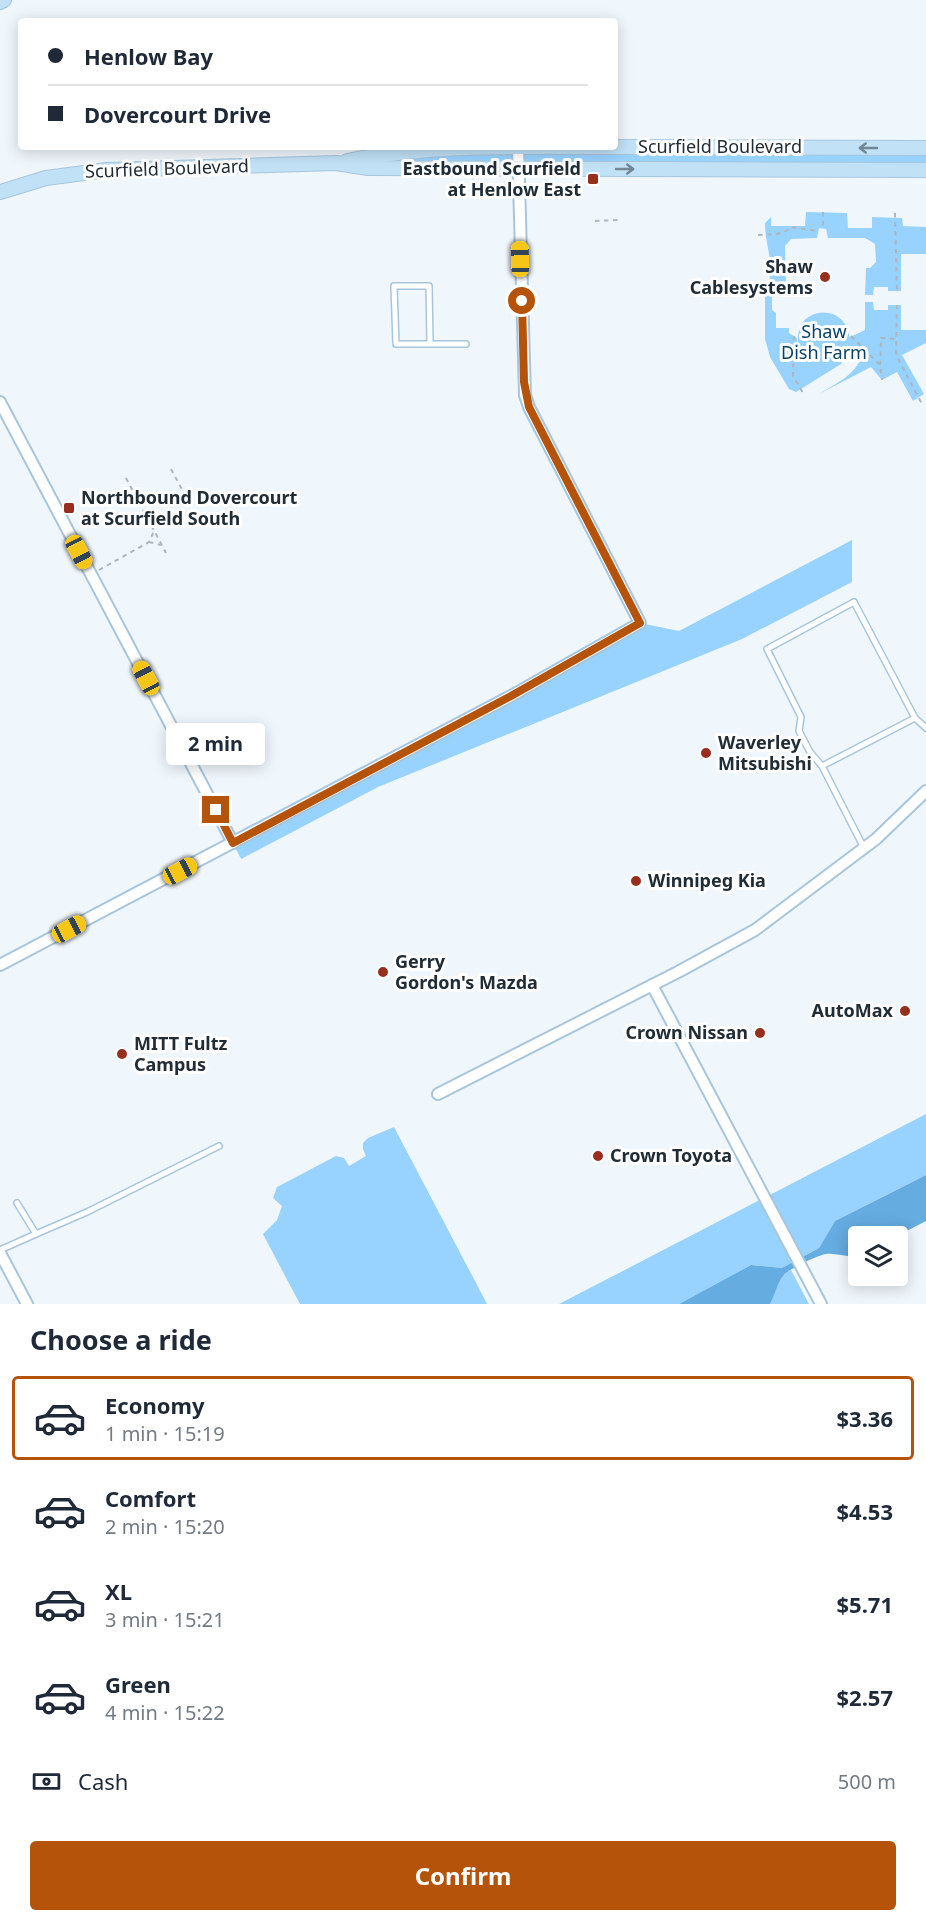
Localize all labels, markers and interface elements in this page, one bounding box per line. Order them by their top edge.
text: Henlow Bay [84,41,213,71]
text: Dovercourt Drive [84,99,271,129]
street label: Scurfield Boulevard [638,134,802,158]
one-way arrow [858,142,878,154]
street label: Scurfield Boulevard [85,153,249,183]
place label: Eastbound Scurfield at Henlow East [402,156,581,201]
one-way arrow [614,163,634,175]
marker: Eastbound Scurfield at Henlow East [586,172,600,186]
car [511,241,529,277]
place label: Shaw Cablesystems [690,254,814,299]
marker: Shaw Cablesystems [818,270,832,284]
route start [508,287,535,314]
park label: Shaw Dish Farm [781,319,867,364]
place label: Northbound Dovercourt at Scurfield South [81,485,298,530]
marker: Northbound Dovercourt at Scurfield South [62,501,76,515]
car [63,532,95,572]
car [130,658,162,698]
callout: 2 min [166,723,266,765]
text: 2 min [188,730,243,757]
place label: Waverley Mitsubishi [718,730,812,775]
marker: Waverley Mitsubishi [699,746,713,760]
route end [202,796,229,823]
car [160,855,200,887]
place label: Winnipeg Kia [648,868,766,892]
marker: Winnipeg Kia [629,874,643,888]
car [49,913,89,945]
place label: Gerry Gordon's Mazda [395,949,538,994]
marker: Gerry Gordon's Mazda [376,965,390,979]
place label: AutoMax [812,998,894,1022]
marker: AutoMax [898,1004,912,1018]
place label: Crown Nissan [626,1020,748,1044]
marker: Crown Nissan [753,1026,767,1040]
place label: MITT Fultz Campus [134,1031,228,1076]
marker: MITT Fultz Campus [115,1047,129,1061]
place label: Crown Toyota [610,1143,732,1167]
marker: Crown Toyota [591,1149,605,1163]
map controls [848,1226,908,1286]
button: layers [848,1226,908,1286]
text: Choose a ride [30,1321,212,1358]
text: Economy [105,1390,204,1420]
icon: car [33,1391,87,1445]
text: $3.36 [836,1403,893,1433]
text: 1 min · 15:19 [105,1420,225,1447]
text: Comfort [105,1483,196,1513]
icon: car [33,1484,87,1538]
text: $4.53 [836,1496,893,1526]
text: 2 min · 15:20 [105,1513,225,1540]
text: XL [105,1576,132,1606]
icon: car [33,1577,87,1631]
text: $5.71 [836,1589,893,1619]
text: 3 min · 15:21 [105,1606,225,1633]
text: Green [105,1669,171,1699]
icon: car [33,1670,87,1724]
text: $2.57 [836,1682,893,1712]
text: 4 min · 15:22 [105,1699,225,1726]
icon: cash [30,1765,63,1798]
text: Cash [78,1766,128,1796]
text: 500 m [838,1768,896,1795]
button: Confirm [30,1841,896,1910]

